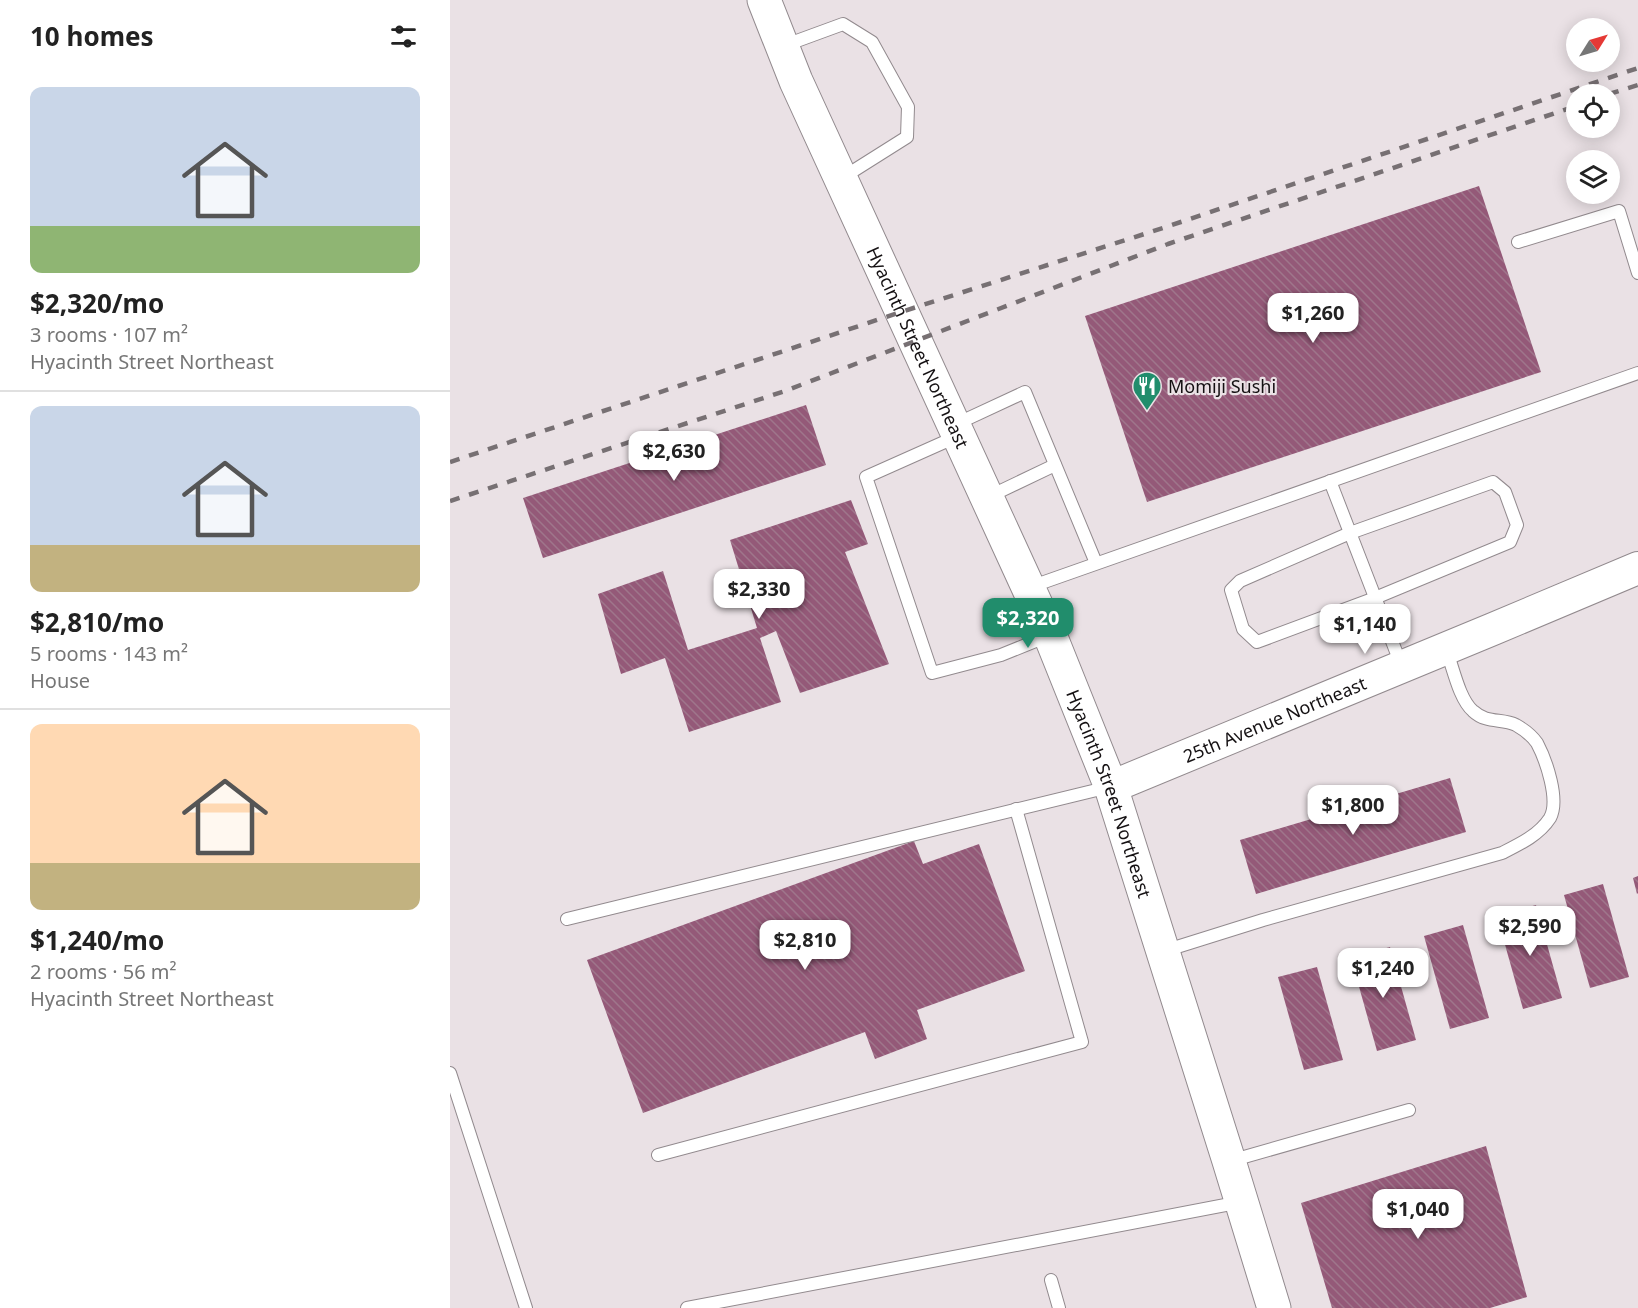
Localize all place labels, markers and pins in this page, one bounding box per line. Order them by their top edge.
pin: $1,260 [1264,293,1362,344]
restaurant icon: Momiji Sushi [1131,370,1163,412]
place label: Momiji Sushi [1168,374,1276,398]
pin: $2,630 [625,431,723,482]
pin: $2,330 [710,569,808,620]
pin: $2,320 [979,598,1077,649]
pin: $1,140 [1316,604,1414,655]
pin: $1,800 [1304,785,1402,836]
pin: $2,590 [1481,906,1579,957]
pin: $2,810 [756,920,854,971]
pin: $1,240 [1334,948,1432,999]
pin: $1,040 [1369,1189,1467,1240]

